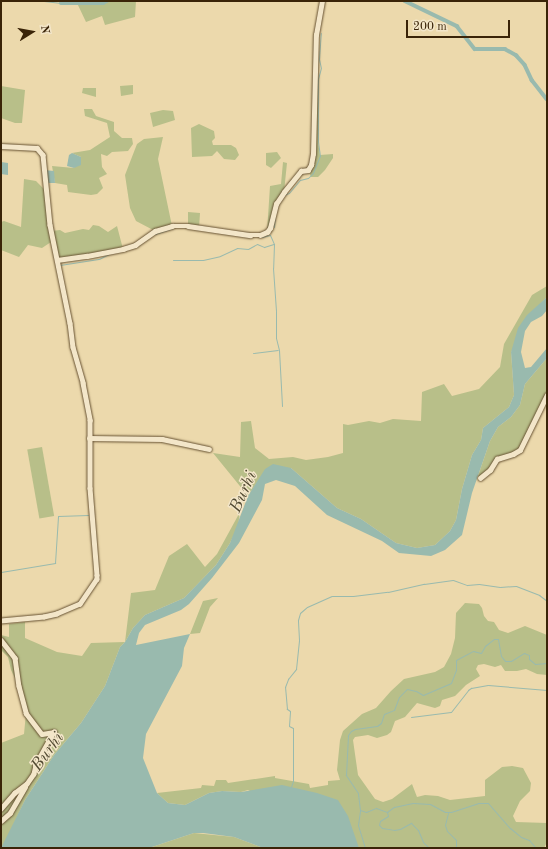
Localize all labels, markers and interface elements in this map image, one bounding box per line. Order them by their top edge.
north arrow [12,12,52,52]
scale bar [408,12,512,38]
text: 200 m [413,21,447,33]
text: N [38,24,50,35]
water label: Burhi [226,468,262,516]
water label: Burhi [27,729,69,775]

